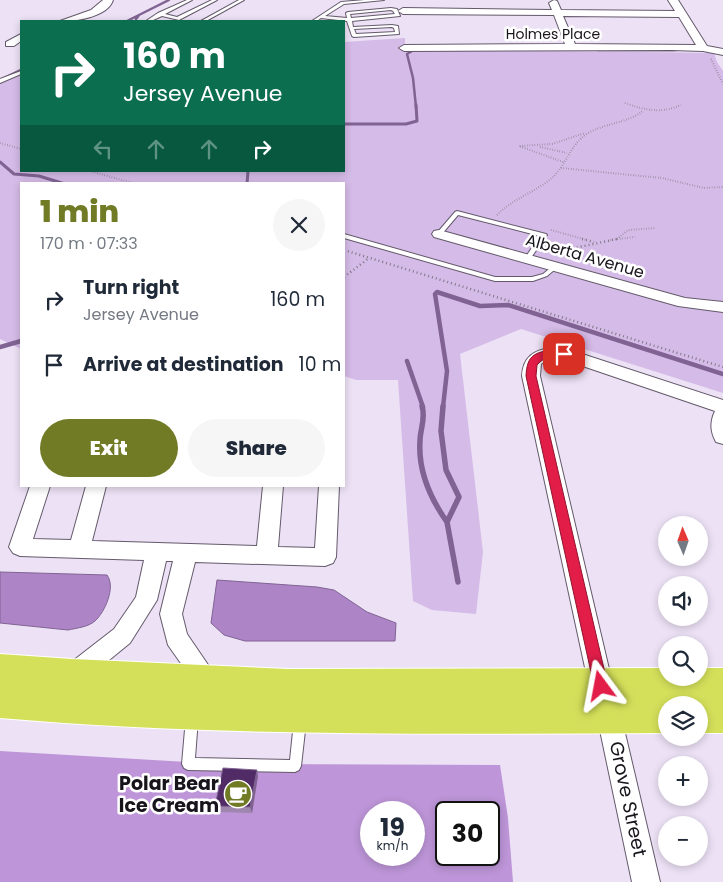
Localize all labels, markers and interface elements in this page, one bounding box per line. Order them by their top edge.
street label: Holmes Place [506,24,601,44]
text: 160 m [123,31,226,80]
icon: right [40,40,105,105]
text: Jersey Avenue [123,78,283,109]
icon: left [89,135,117,163]
icon: ahead [142,135,170,163]
icon: ahead [195,135,223,163]
icon: right [248,135,276,163]
text: 1 min [40,190,119,233]
button: close [273,199,325,251]
street label: Alberta Avenue [523,228,647,284]
text: 170 m · 07:33 [40,232,138,255]
text: Turn right [83,274,179,301]
icon: right [40,286,68,314]
text: 160 m [270,286,325,313]
text: Jersey Avenue [83,303,199,326]
pin [543,333,585,375]
icon: arrive [550,340,578,368]
icon: arrive [40,351,68,379]
text: Arrive at destination [83,351,284,378]
text: 10 m [299,351,341,378]
button: Exit [40,419,178,477]
button: Share [188,419,325,477]
north arrow [658,516,708,566]
map controls [658,516,708,866]
button: sound [658,576,708,626]
button: search [658,636,708,686]
position arrow [574,659,626,711]
button: layers [658,696,708,746]
street label: Grove Street [603,739,653,859]
button: + [658,756,708,806]
place label: Polar Bear Ice Cream [119,770,219,819]
cafe icon: Polar Bear Ice Cream [223,779,253,809]
speed limit sign: 30 [435,801,500,866]
text: 19 [380,810,405,845]
button: − [658,816,708,866]
text: km/h [377,837,408,854]

